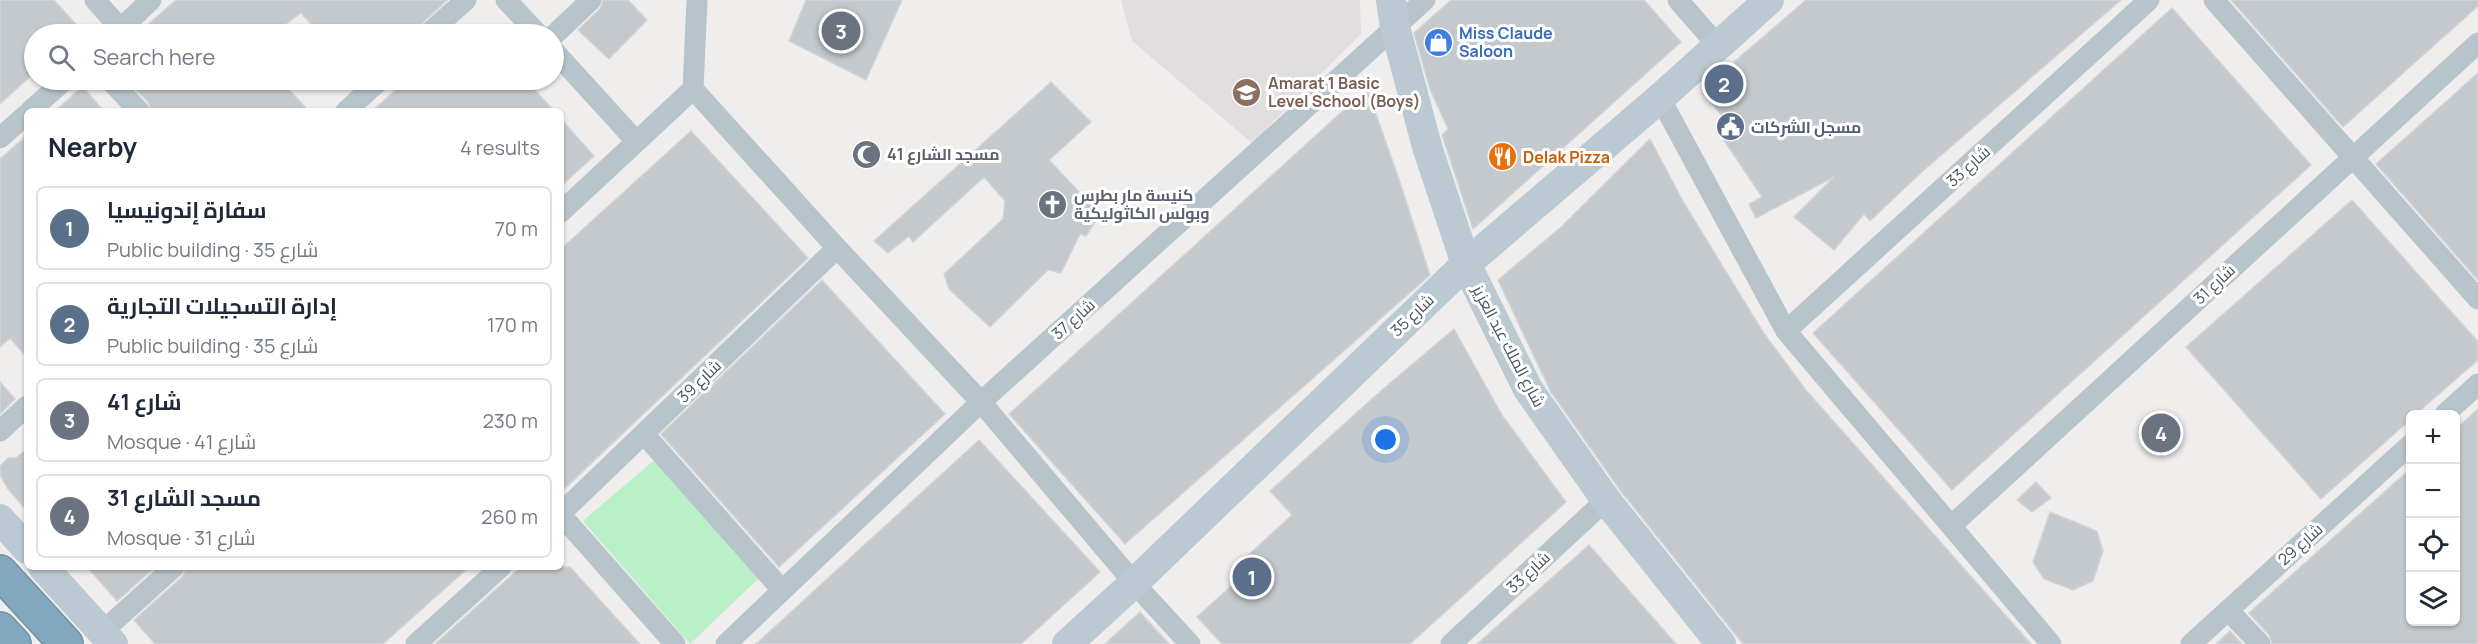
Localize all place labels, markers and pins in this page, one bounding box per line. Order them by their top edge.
pin: 3 [822,9,860,54]
place label: Miss Claude Saloon [1459,22,1553,62]
shop icon: Miss Claude Saloon [1422,26,1454,58]
pin: 2 [1704,62,1744,106]
place label: Amarat 1 Basic Level School (Boys) [1268,72,1421,112]
school or university icon: Amarat 1 Basic Level School (Boys) [1231,76,1263,108]
public building icon: مسجل الشركات [1714,111,1746,143]
place label: مسجل الشركات [1751,116,1861,138]
mosque icon: مسجد الشارع 41 [850,138,882,170]
restaurant icon: Delak Pizza [1486,141,1518,173]
place label: مسجد الشارع 41 [887,143,1000,165]
place label: Delak Pizza [1523,146,1610,168]
place label: كنيسة مار بطرس وبولس الكاثوليكية [1074,184,1210,224]
church icon: كنيسة مار بطرس وبولس الكاثوليكية [1037,188,1069,220]
pin: 4 [2142,410,2180,456]
pin: 1 [1232,554,1272,600]

